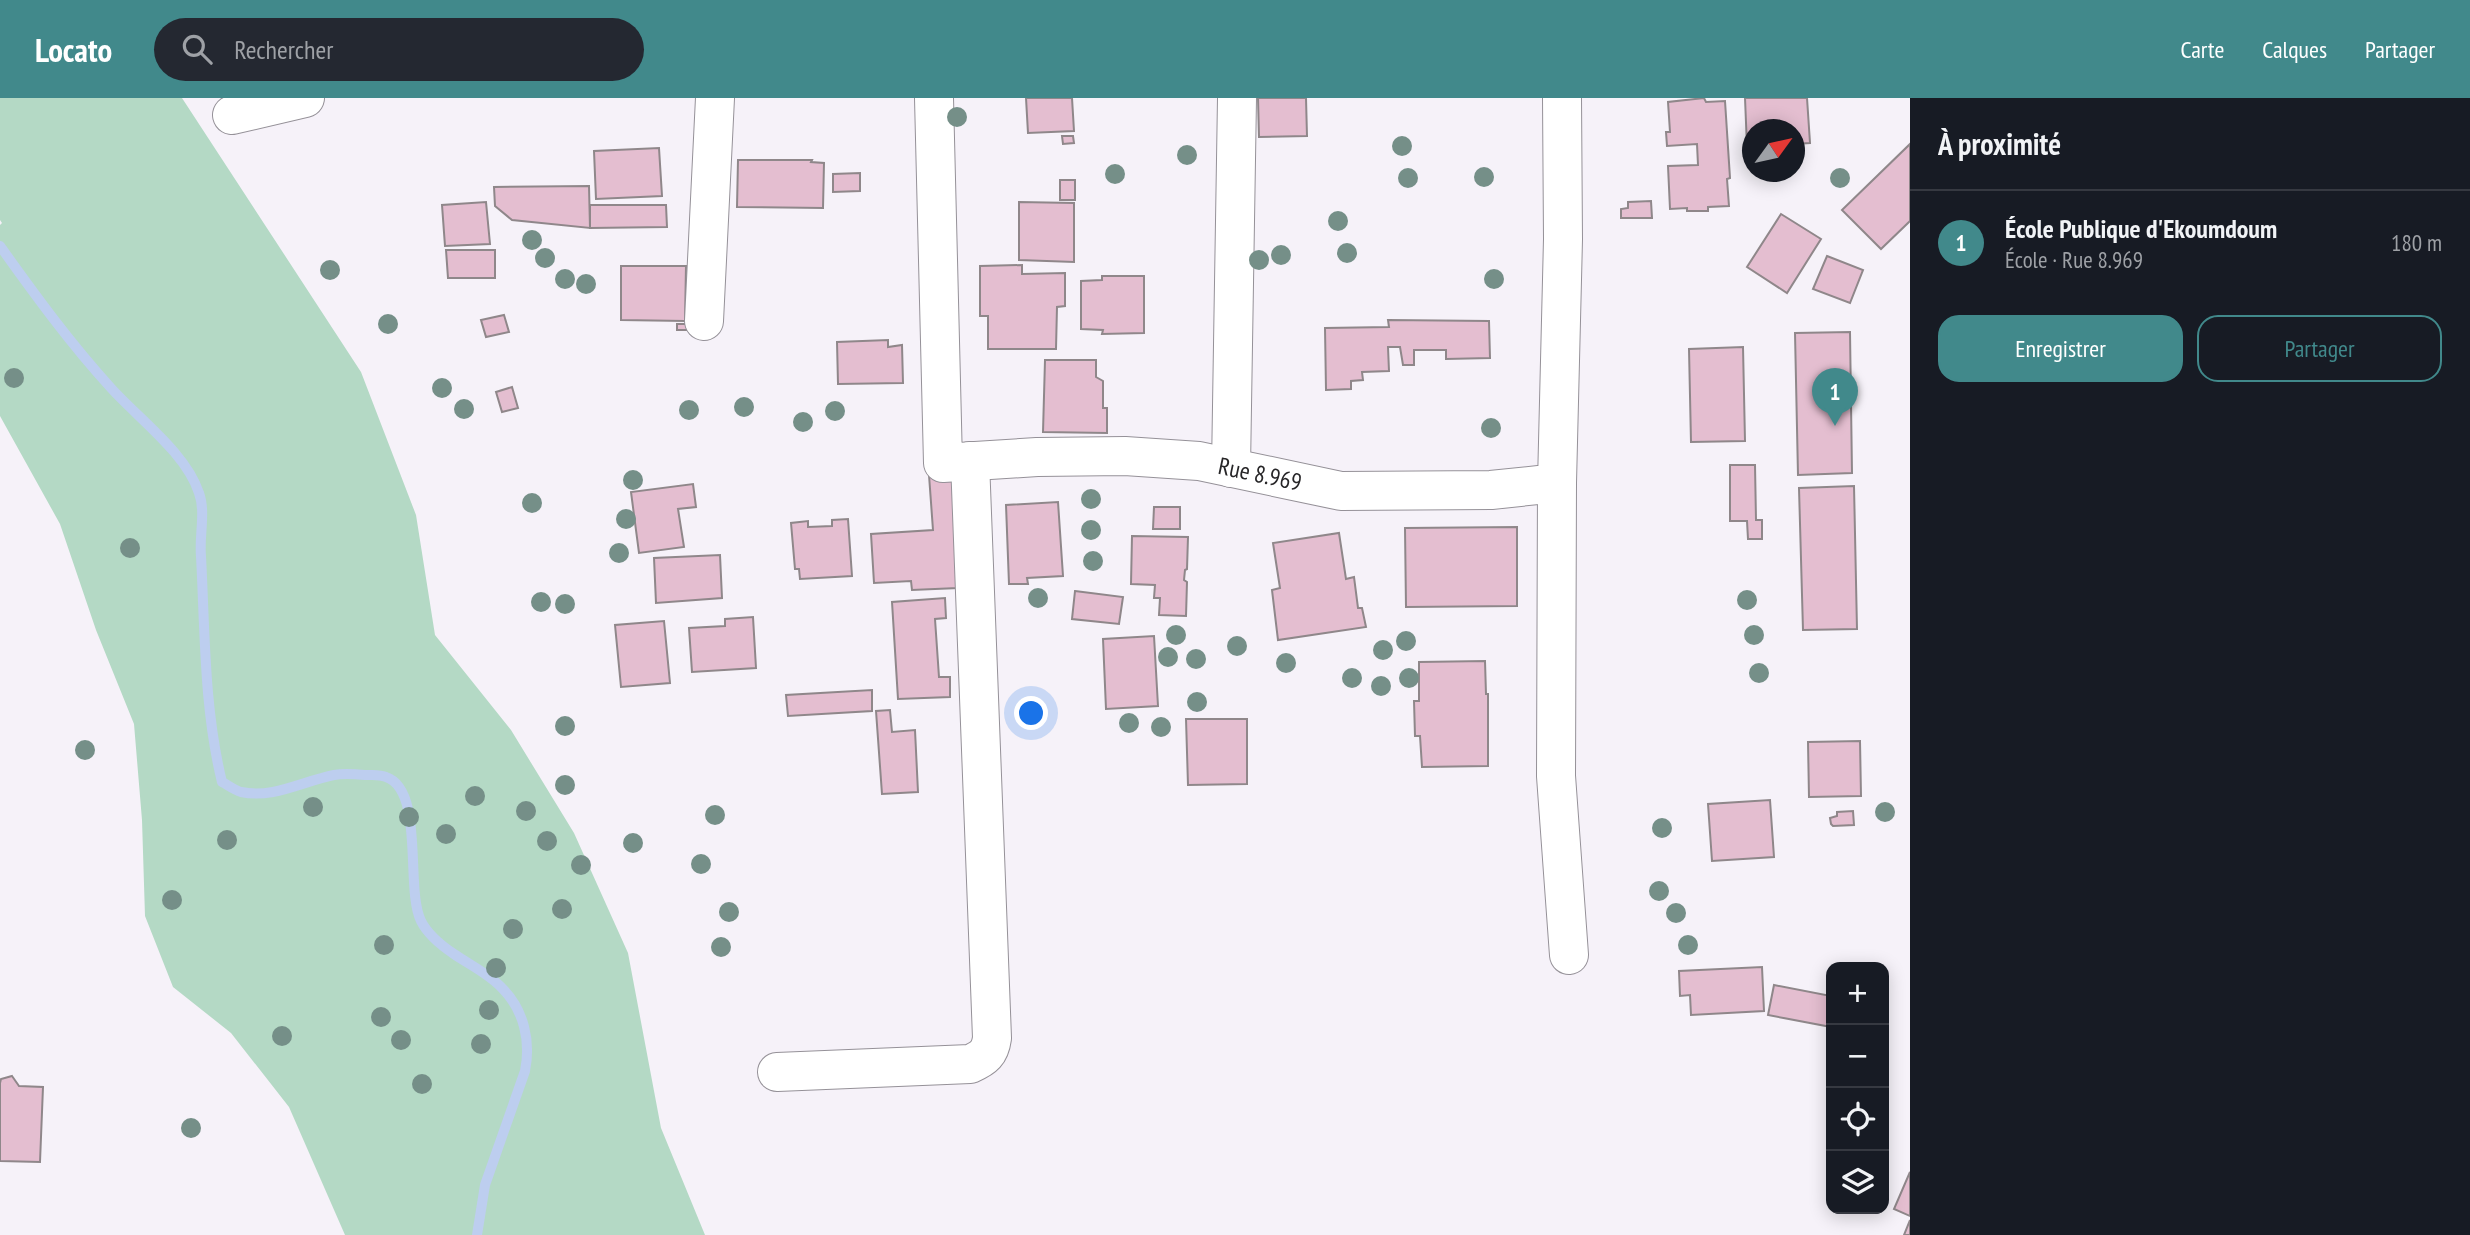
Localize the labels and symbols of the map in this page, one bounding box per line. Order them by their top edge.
north arrow [1742,119,1805,182]
pin: 1 [1812,368,1858,426]
street label: Rue 8.969 [1215,450,1305,498]
your location [1014,696,1048,730]

